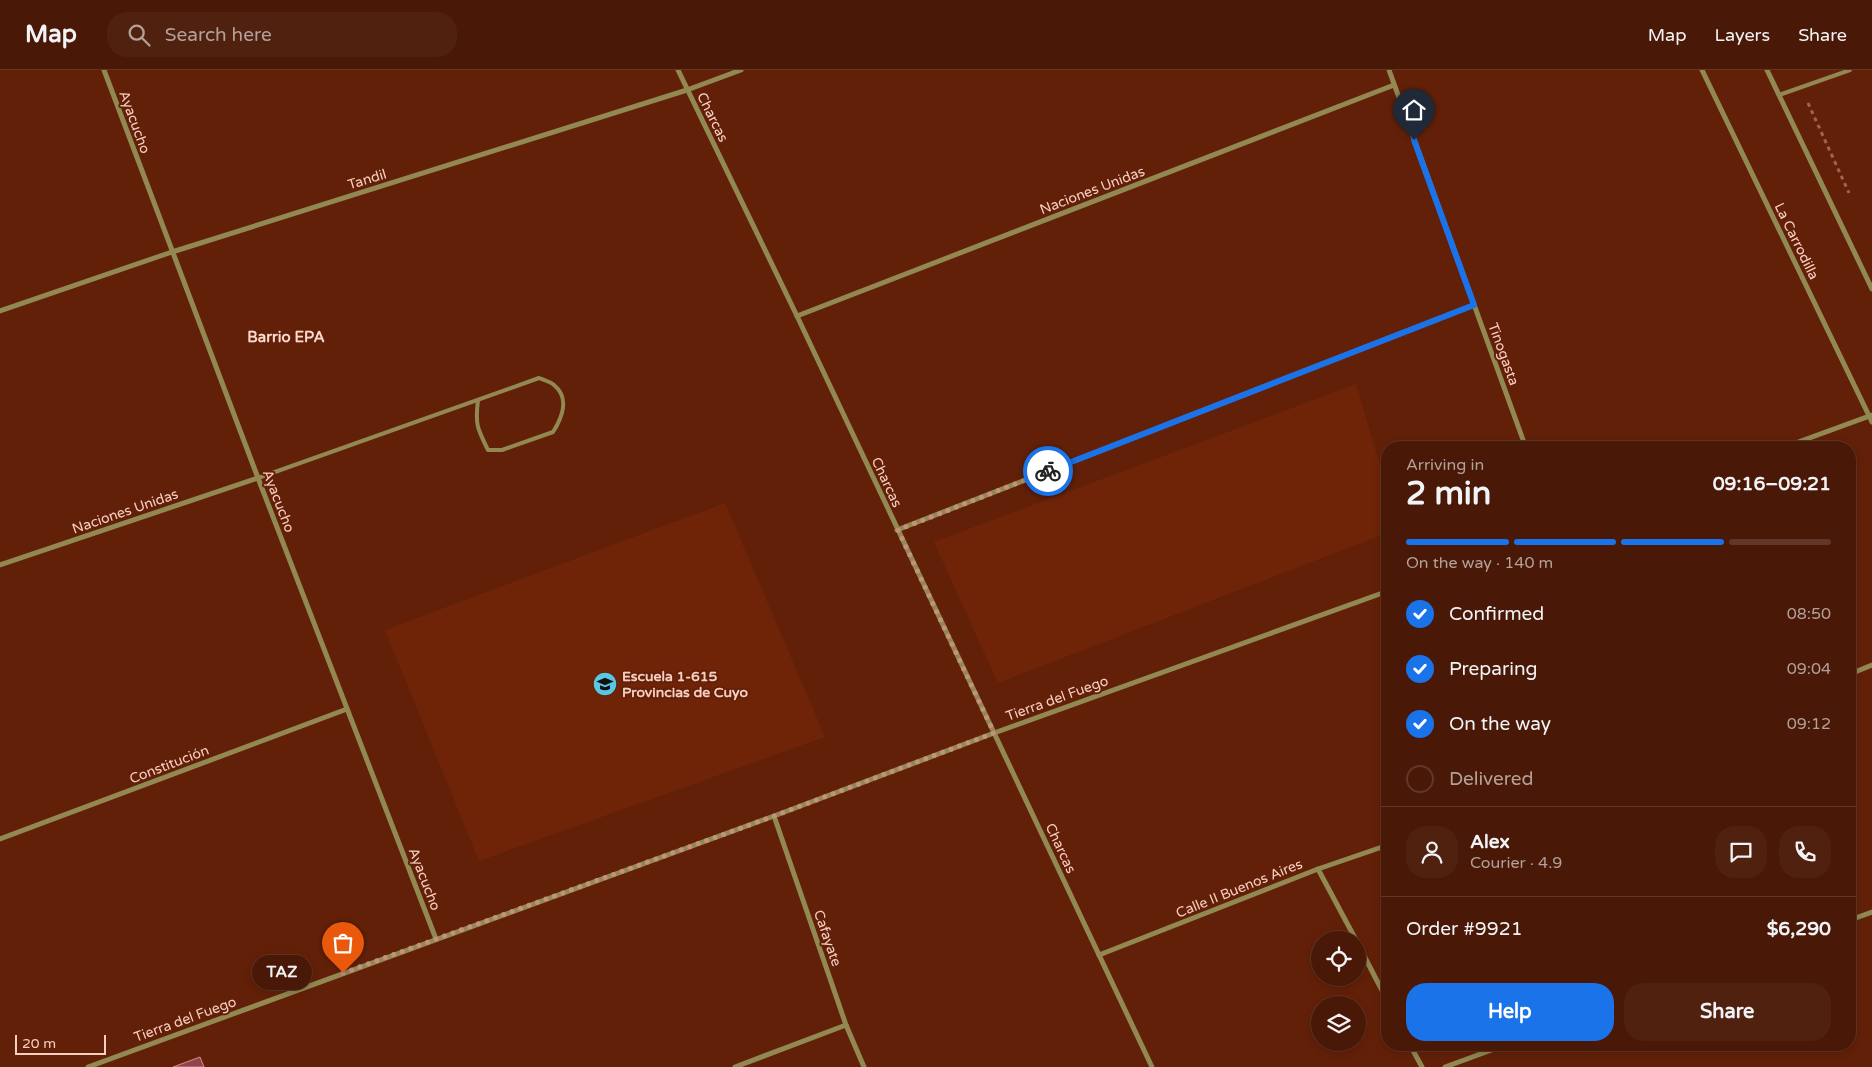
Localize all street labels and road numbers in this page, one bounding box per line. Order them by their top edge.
street label: Ayacucho [115,88,154,156]
street label: Charcas [693,90,732,145]
street label: Naciones Unidas [1037,163,1147,218]
street label: Tandil [346,166,389,193]
street label: La Carrodilla [1771,200,1822,282]
street label: Tinogasta [1484,320,1523,388]
street label: Charcas [868,454,906,510]
street label: Ayacucho [259,467,298,535]
street label: Naciones Unidas [70,485,181,538]
street label: Tierra del Fuego [1004,672,1111,725]
street label: Constitución [127,741,211,787]
street label: Charcas [1042,820,1080,876]
street label: Ayacucho [405,845,444,913]
street label: Calle II Buenos Aires [1173,855,1305,922]
street label: Cafayate [810,908,845,969]
street label: Tierra del Fuego [132,993,239,1046]

